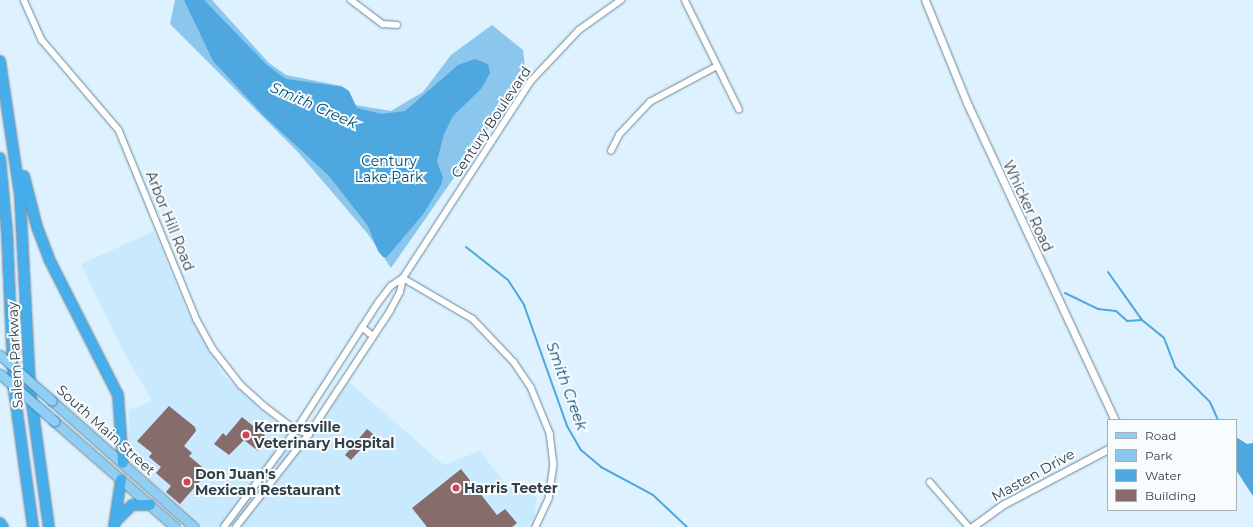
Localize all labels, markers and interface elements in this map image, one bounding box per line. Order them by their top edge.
street label: Century Boulevard [447,63,535,181]
water label: Smith Creek [268,78,360,132]
park label: Century Lake Park [355,153,423,186]
street label: Whicker Road [1000,158,1056,254]
street label: Arbor Hill Road [142,169,198,273]
street label: Salem Parkway [4,301,26,409]
water label: Smith Creek [543,339,591,433]
street label: South Main Street [53,381,159,479]
place label: Kernersville Veterinary Hospital [254,419,395,452]
legend [1107,419,1237,511]
text: Road [1145,428,1176,443]
marker: Kernersville Veterinary Hospital [241,430,251,440]
street label: Masten Drive [989,445,1077,505]
text: Park [1145,448,1172,463]
place label: Don Juan's Mexican Restaurant [195,466,341,498]
text: Water [1145,468,1181,483]
marker: Don Juan's Mexican Restaurant [182,477,192,487]
place label: Harris Teeter [464,480,558,496]
marker: Harris Teeter [451,483,461,493]
text: Building [1145,488,1196,503]

